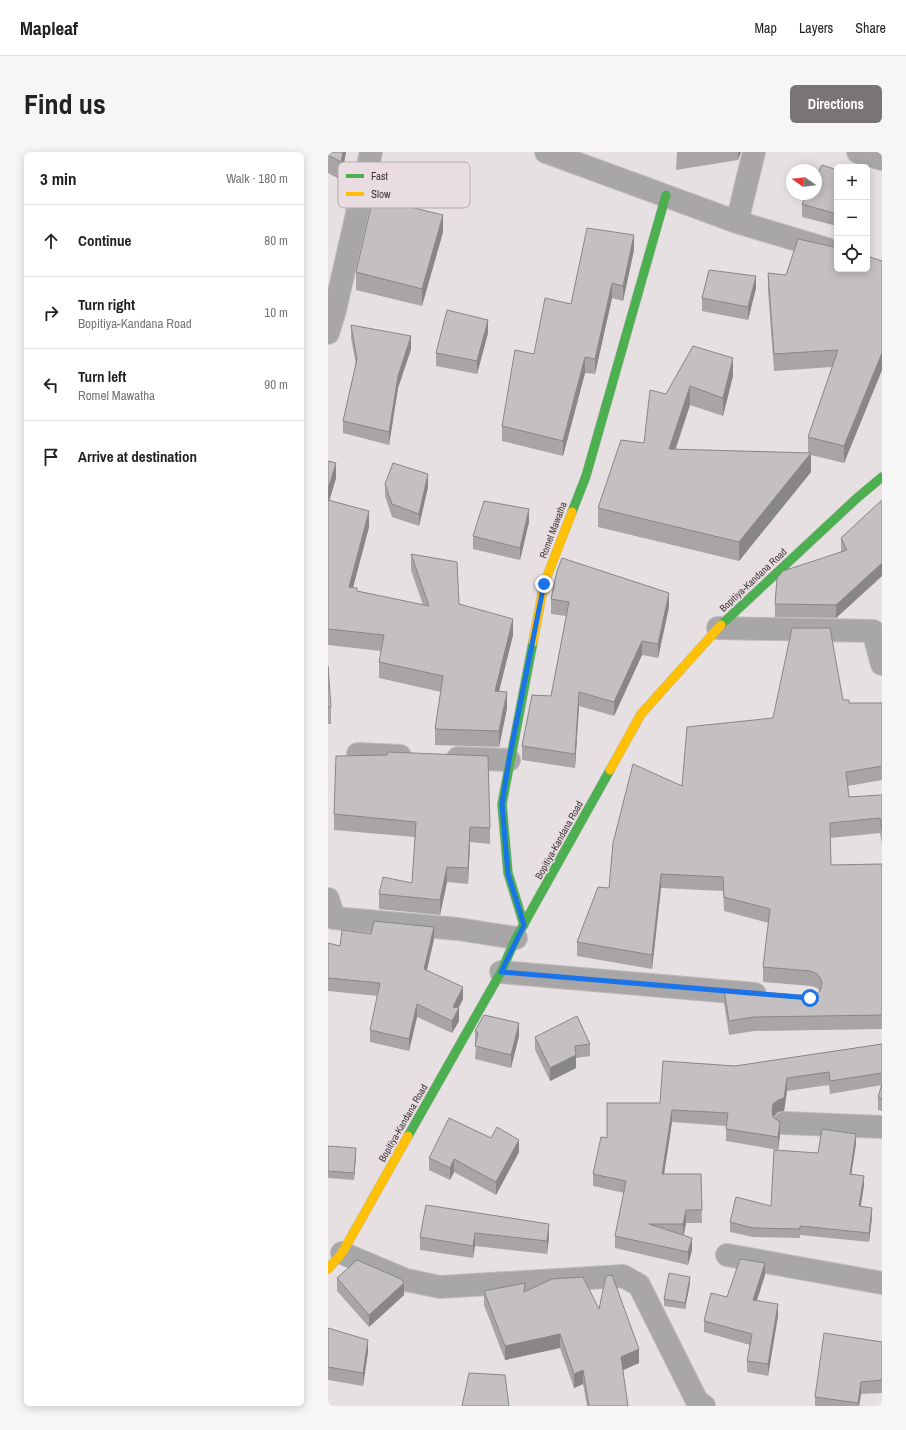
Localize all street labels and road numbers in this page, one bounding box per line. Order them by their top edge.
street label: Romel Mawatha [536,500,570,560]
street label: Bopitiya-Kandana Road [717,545,789,615]
street label: Bopitiya-Kandana Road [532,799,586,881]
street label: Bopitiya-Kandana Road [375,1082,431,1164]

